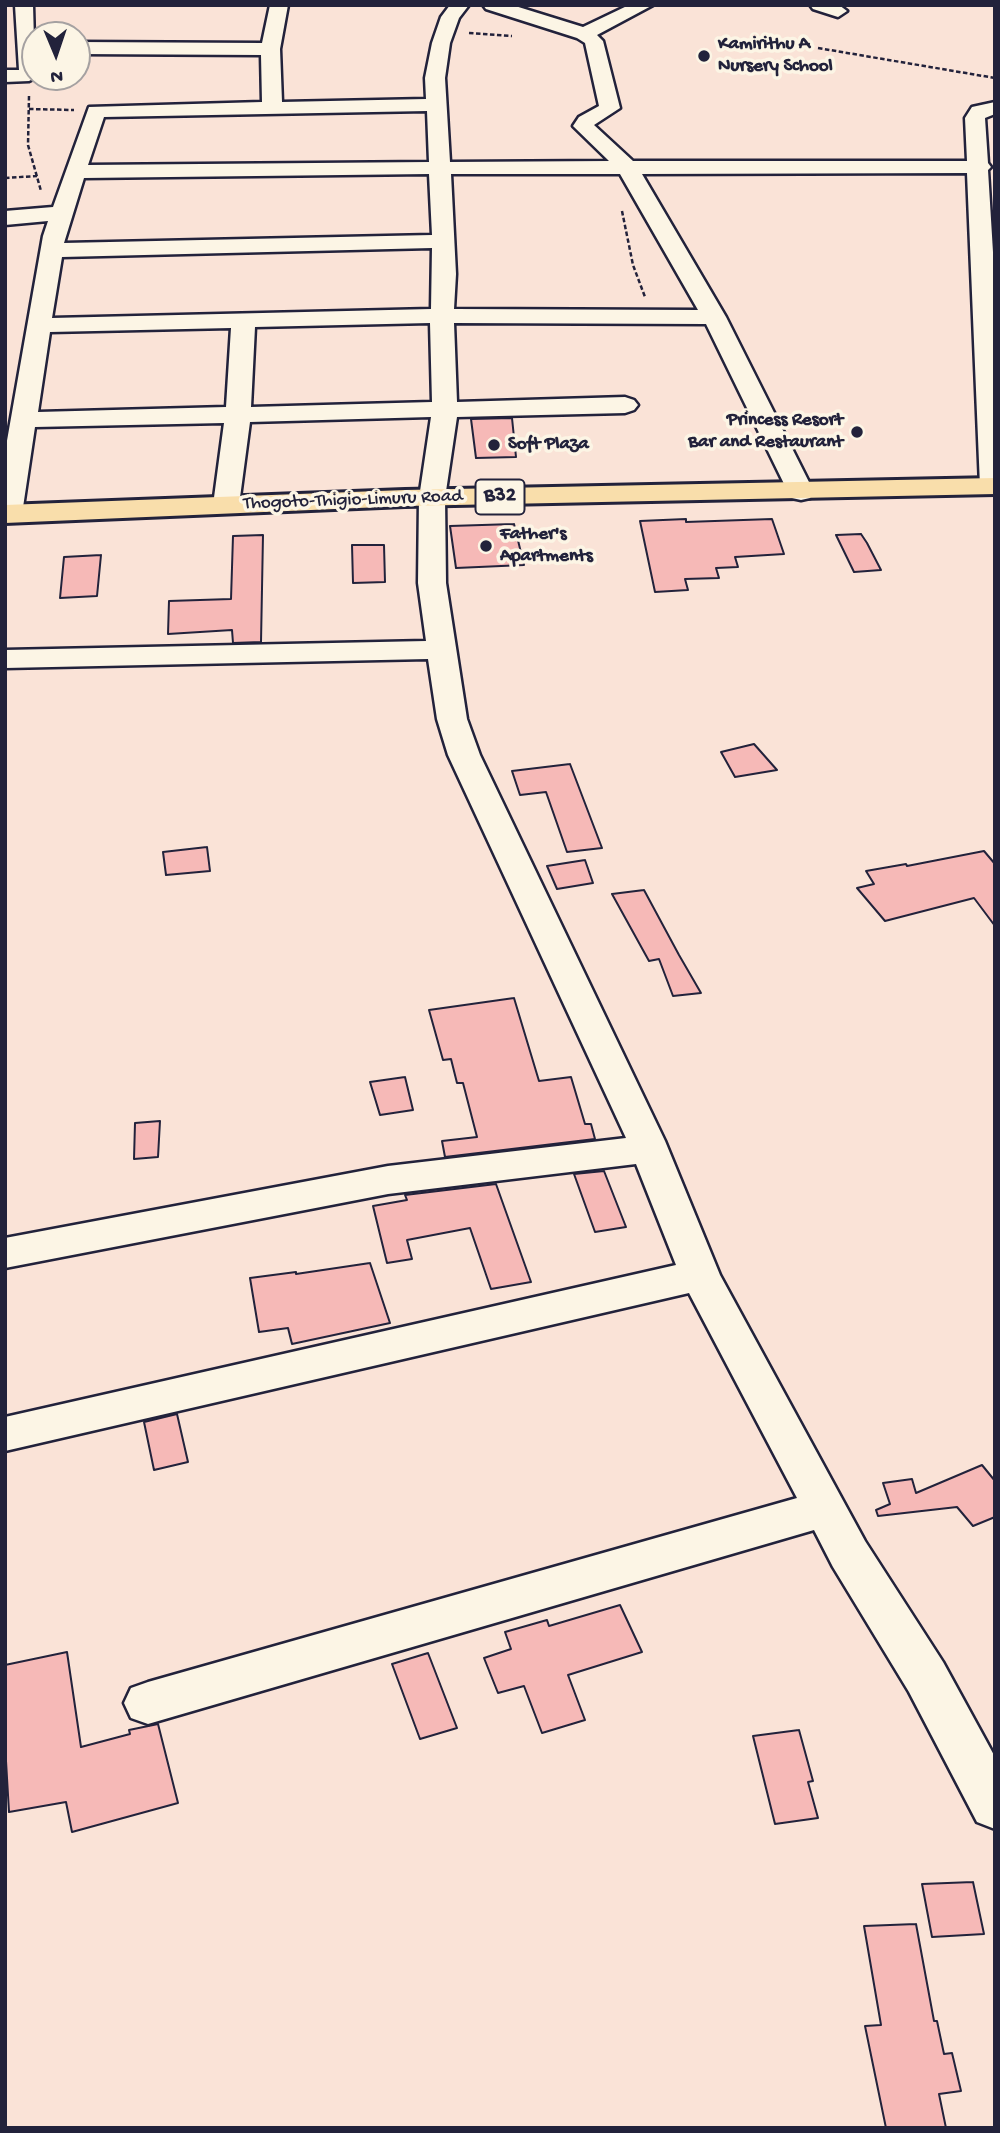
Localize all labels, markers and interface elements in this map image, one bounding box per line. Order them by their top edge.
north arrow [21,21,91,91]
place label: Kamirithu A Nursery School [718,34,833,78]
marker: Kamirithu A Nursery School [696,48,712,64]
text: N [50,64,63,87]
place label: Princess Resort Bar and Restaurant [688,410,843,454]
marker: Princess Resort Bar and Restaurant [849,424,865,440]
place label: Soft Plaza [508,434,589,456]
marker: Soft Plaza [486,437,502,453]
road number: B32 [476,480,524,514]
street label: Thogoto-Thigio-Limuru Road [243,486,463,516]
place label: Father's Apartments [500,524,593,568]
marker: Father's Apartments [478,538,494,554]

